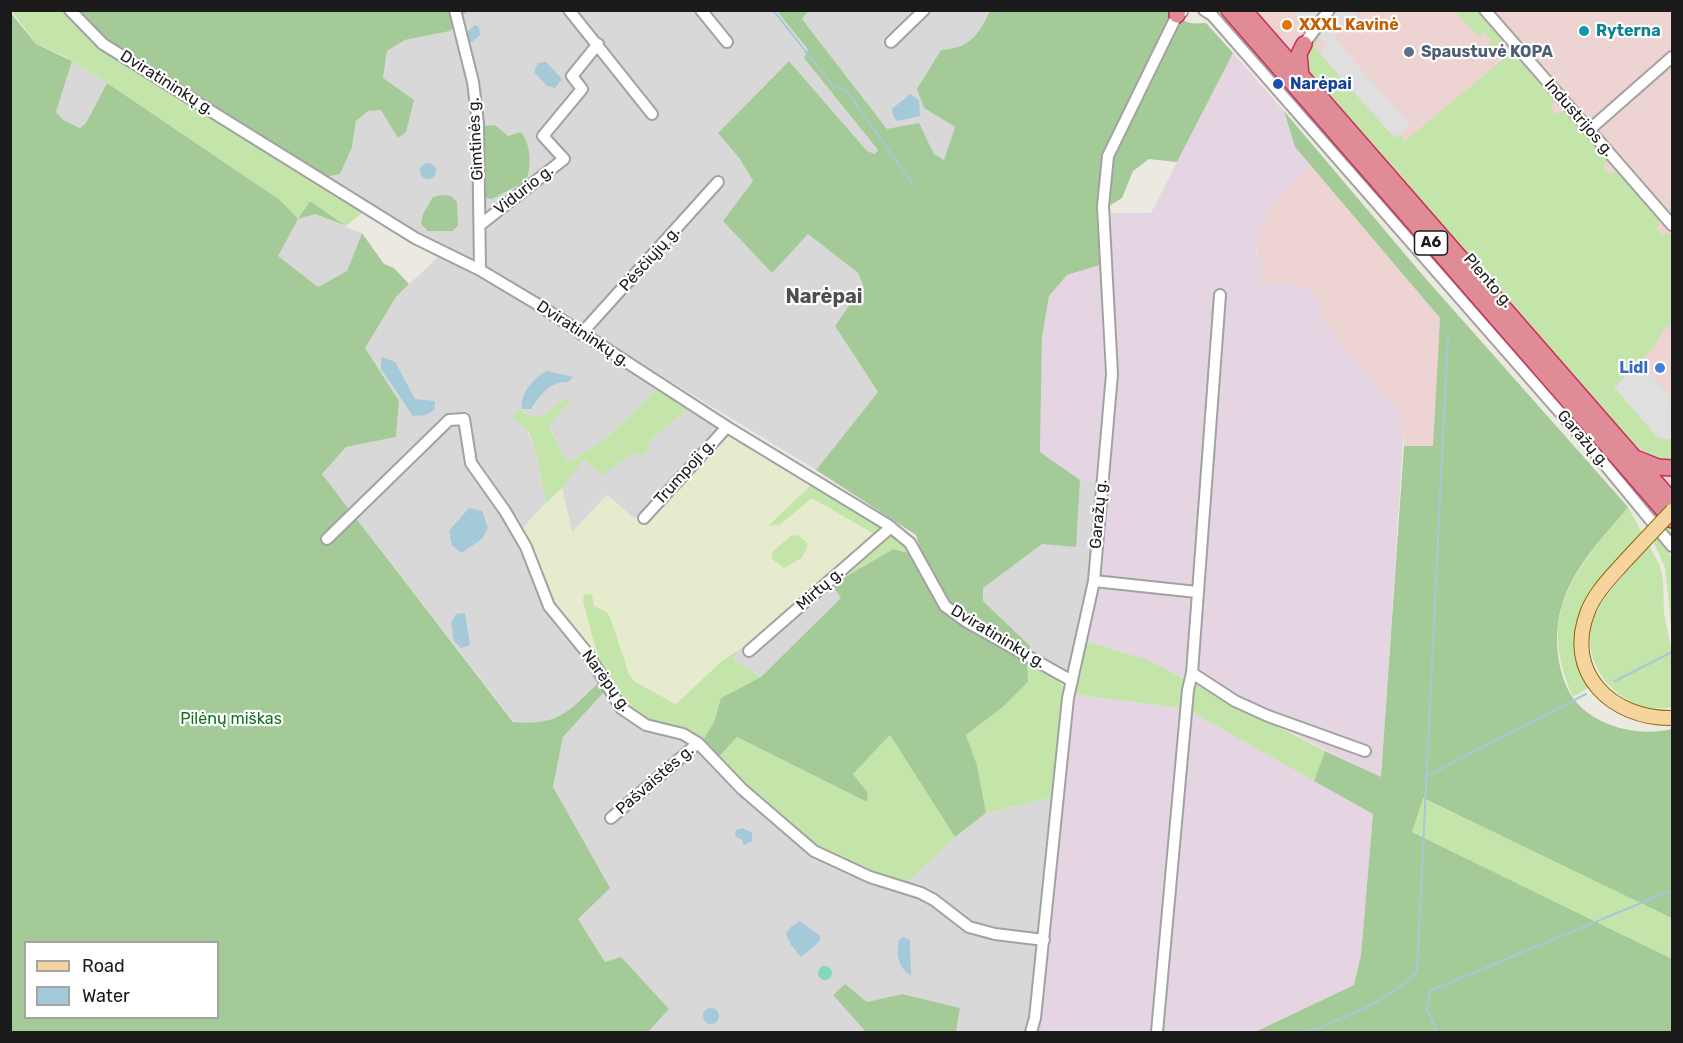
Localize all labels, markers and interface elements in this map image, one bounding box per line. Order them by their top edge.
place label: XXXL Kavinė [1299,15,1399,35]
marker: XXXL Kavinė [1280,18,1294,32]
place label: Ryterna [1596,21,1661,41]
marker: Ryterna [1577,24,1591,38]
place label: Spaustuvė KOPA [1421,42,1553,62]
marker: Spaustuvė KOPA [1402,45,1416,59]
street label: Dviratininkų g. [116,46,218,120]
place label: Narėpai [1290,74,1352,94]
street label: Industrijos g. [1540,75,1618,161]
marker: Narėpai [1271,77,1285,91]
street label: Gimtinės g. [464,97,488,181]
street label: Vidurio g. [490,161,558,219]
street label: Pėsčiųjų g. [616,222,684,296]
road number: A6 [1414,231,1448,255]
street label: Plento g. [1459,250,1517,312]
district label: Narėpai [785,285,863,309]
street label: Dviratininkų g. [533,297,633,371]
place label: Lidl [1619,358,1648,378]
marker: Lidl [1653,361,1667,375]
street label: Garažų g. [1553,406,1613,472]
street label: Trumpoji g. [650,435,720,509]
street label: Garažų g. [1086,478,1112,550]
street label: Mirtų g. [793,563,847,615]
street label: Dviratininkų g. [947,601,1049,673]
street label: Narėpų g. [577,646,635,716]
park label: Pilėnų miškas [180,709,282,729]
street label: Pašvaistės g. [612,741,698,819]
legend [24,941,219,1019]
text: Road [82,955,125,977]
text: Water [82,985,130,1007]

